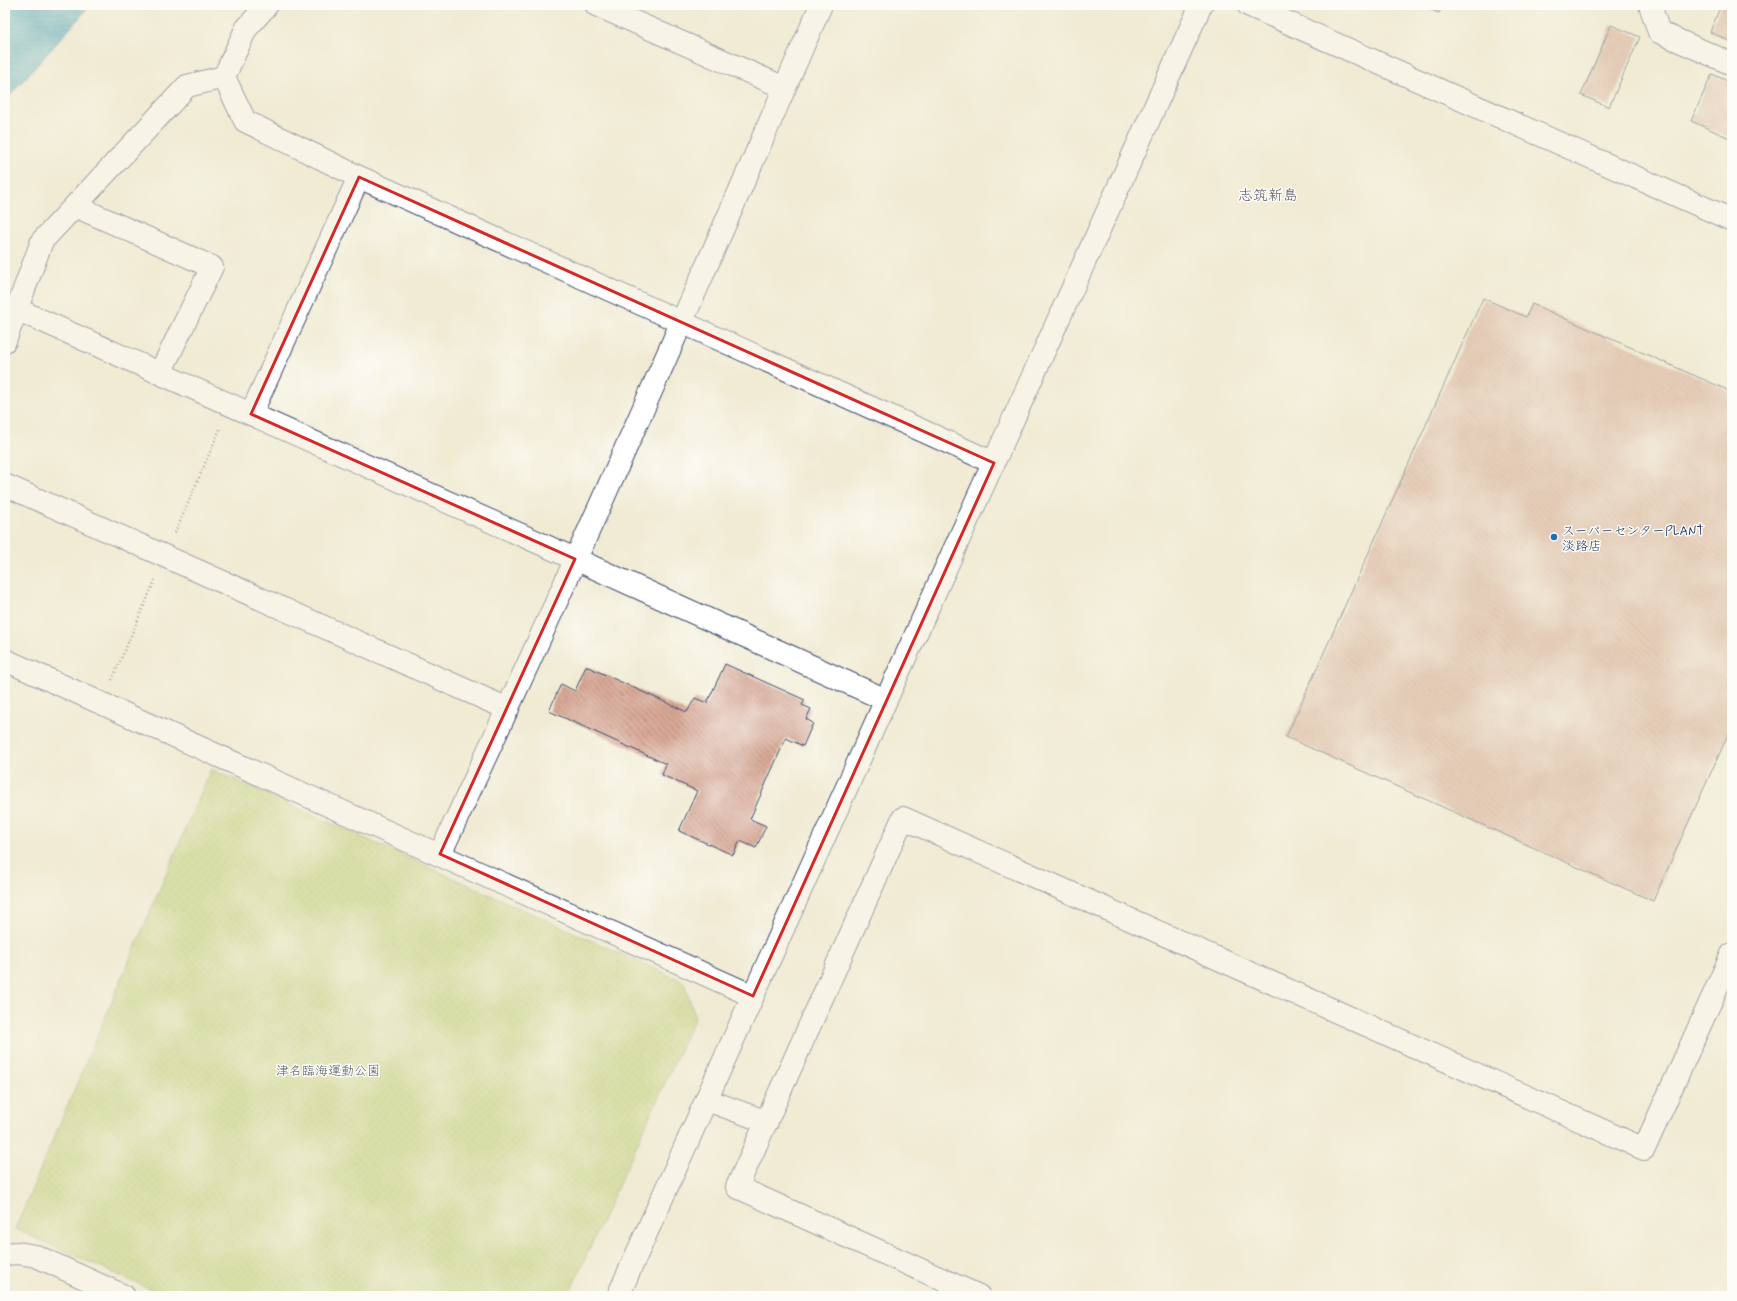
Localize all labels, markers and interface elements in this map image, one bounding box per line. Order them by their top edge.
district label: 志筑新島 [1238,186,1298,206]
place label: スーパーセンターPLANT 淡路店 [1562,523,1704,555]
marker: スーパーセンターPLANT 淡路店 [1549,532,1559,542]
park label: 津名臨海運動公園 [276,1063,380,1080]

